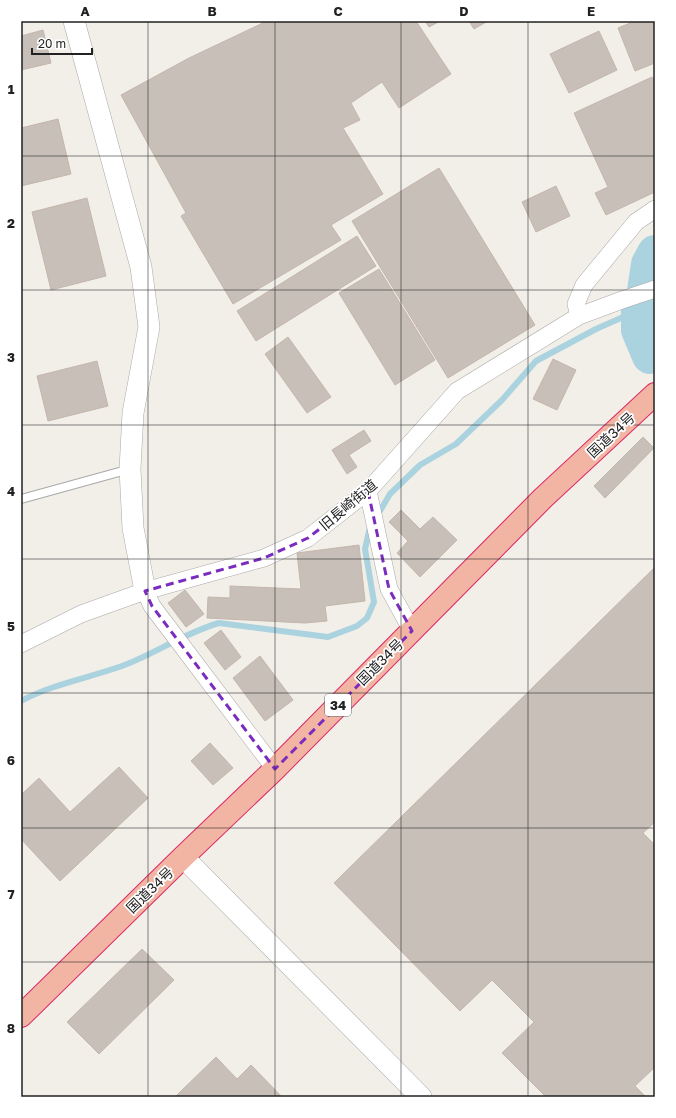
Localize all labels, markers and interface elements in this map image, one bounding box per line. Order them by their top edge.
text: A [80,3,90,19]
text: B [207,3,217,19]
text: C [333,3,343,19]
text: D [459,3,469,19]
text: E [587,3,595,19]
scale bar [32,30,92,56]
text: 20 m [38,36,66,51]
text: 1 [8,81,15,97]
text: 2 [7,215,15,231]
text: 3 [7,349,15,365]
street label: 国道34号 [583,408,638,461]
street label: 旧長崎街道 [315,476,380,534]
text: 4 [7,483,15,499]
text: 5 [7,618,15,634]
street label: 国道34号 [353,635,406,688]
road number: 34 [325,694,351,716]
text: 6 [7,752,15,768]
street label: 国道34号 [123,863,177,916]
text: 7 [7,886,15,902]
text: 8 [7,1020,15,1036]

